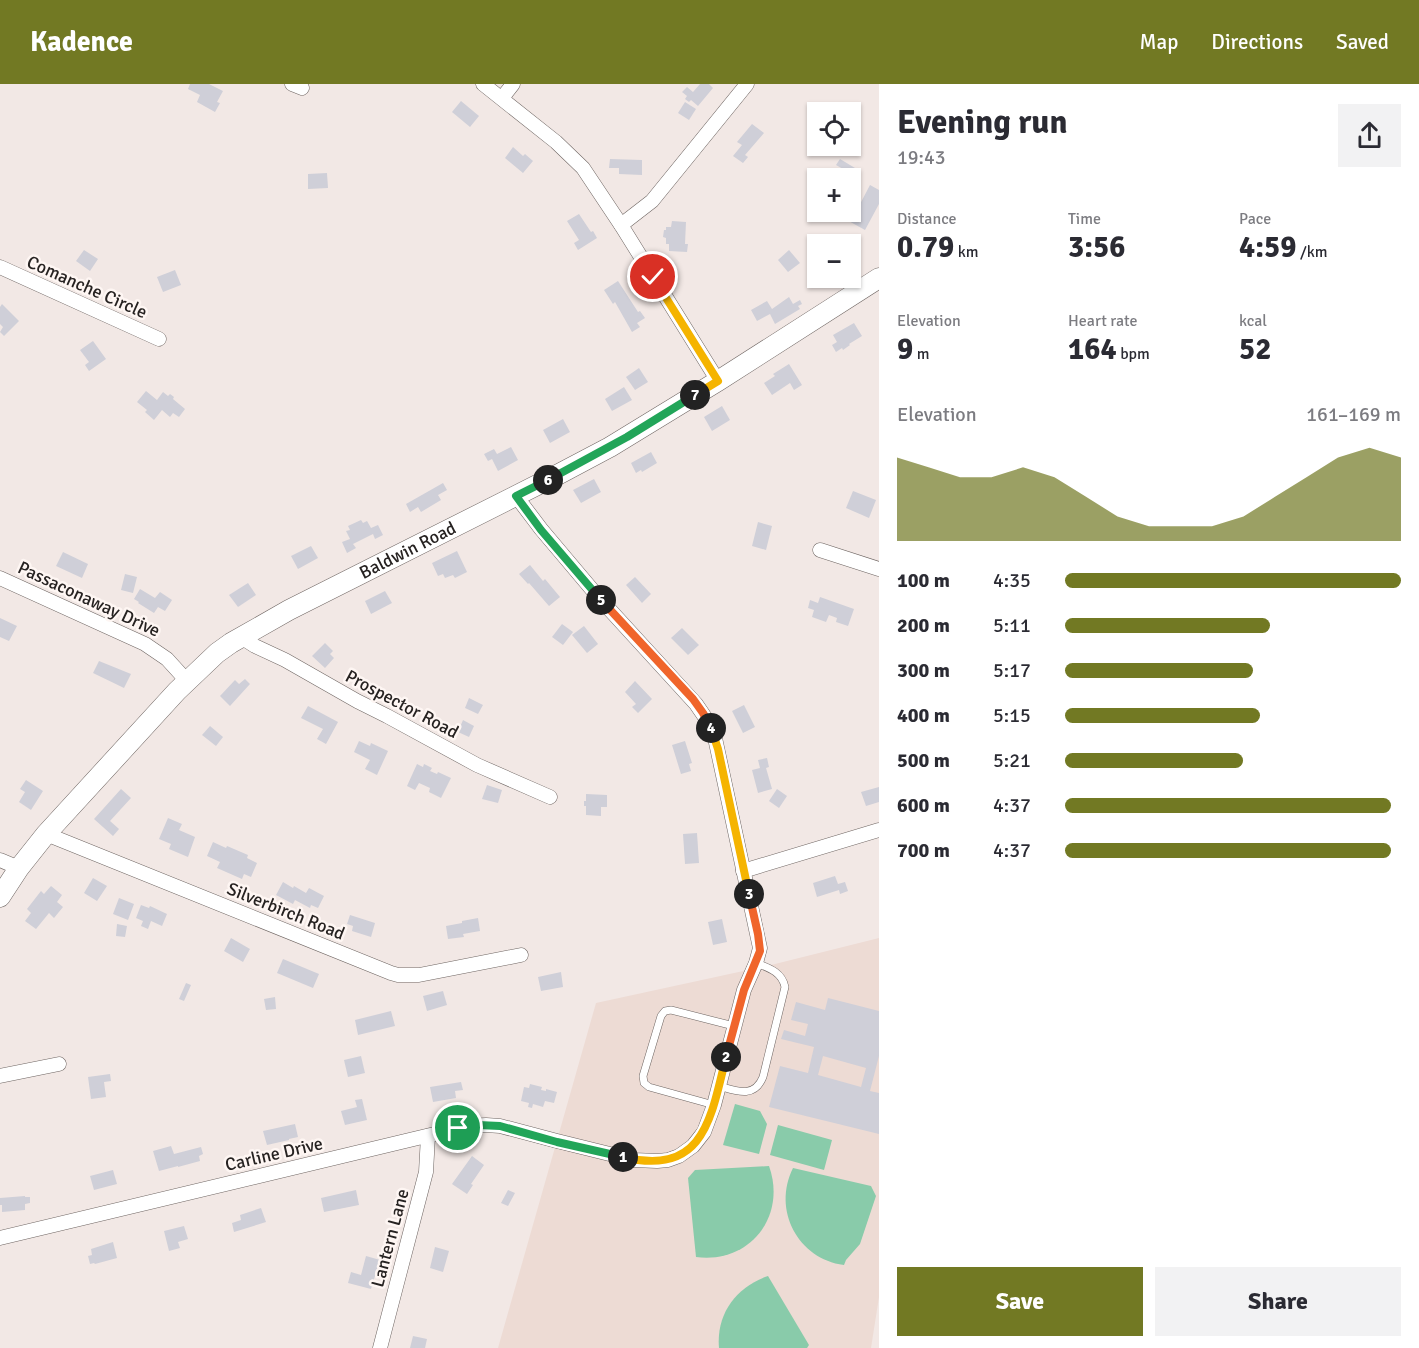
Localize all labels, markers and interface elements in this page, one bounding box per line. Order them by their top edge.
text: Kadence [30,25,133,59]
text: Map [1140,29,1178,55]
text: Directions [1211,29,1303,55]
text: Saved [1336,29,1389,55]
map controls [807,102,861,288]
button: locate [807,102,861,156]
text: Evening run [897,102,1067,143]
button: share [1338,104,1401,167]
text: 19:43 [897,145,946,170]
button: + [807,168,861,222]
text: Distance [897,209,957,229]
text: Time [1068,209,1101,229]
text: Pace [1239,209,1271,229]
text: 0.79 [897,229,954,266]
text: 3:56 [1068,229,1125,266]
text: 4:59 [1239,229,1296,266]
button: − [807,234,861,288]
text: km [954,242,979,262]
text: /km [1296,242,1328,262]
street label: Comanche Circle [23,251,151,323]
pin [627,251,678,302]
icon: check [636,260,669,293]
text: Elevation [897,311,961,331]
text: Heart rate [1068,311,1137,331]
text: kcal [1239,311,1267,331]
text: 9 [897,331,913,368]
text: 164 [1068,331,1117,368]
text: 52 [1239,331,1271,368]
text: m [913,344,929,364]
text: bpm [1117,344,1150,364]
pin: 7 [680,380,710,410]
text: 7 [691,385,699,405]
text: Elevation [897,402,977,427]
text: 161–169 m [1306,402,1401,427]
pin: 6 [533,465,563,495]
text: 6 [544,470,552,490]
street label: Baldwin Road [356,517,460,584]
street label: Passaconaway Drive [14,556,164,642]
text: 100 m [897,568,950,593]
text: 4:35 [993,568,1031,593]
pin: 5 [586,585,616,615]
text: 5 [597,590,605,610]
text: 200 m [897,613,950,638]
text: 5:11 [993,613,1031,638]
text: 300 m [897,658,950,683]
text: 5:17 [993,658,1031,683]
street label: Prospector Road [342,665,462,743]
text: 400 m [897,703,950,728]
text: 5:15 [993,703,1031,728]
pin: 4 [696,713,726,743]
text: 4 [707,718,715,738]
text: 500 m [897,748,950,773]
text: 5:21 [993,748,1031,773]
text: 600 m [897,793,950,818]
text: 4:37 [993,793,1031,818]
text: 700 m [897,838,950,863]
text: 4:37 [993,838,1031,863]
street label: Silverbirch Road [224,877,348,945]
pin: 3 [734,879,764,909]
text: 3 [745,884,753,904]
pin: 2 [711,1042,741,1072]
text: 2 [722,1047,730,1067]
pin [432,1102,483,1153]
icon: arrive [441,1111,474,1144]
street label: Carline Drive [223,1132,325,1176]
pin: 1 [608,1142,638,1172]
text: 1 [619,1147,627,1167]
street label: Lantern Lane [366,1186,414,1290]
button: Save [897,1267,1143,1336]
button: Share [1155,1267,1401,1336]

